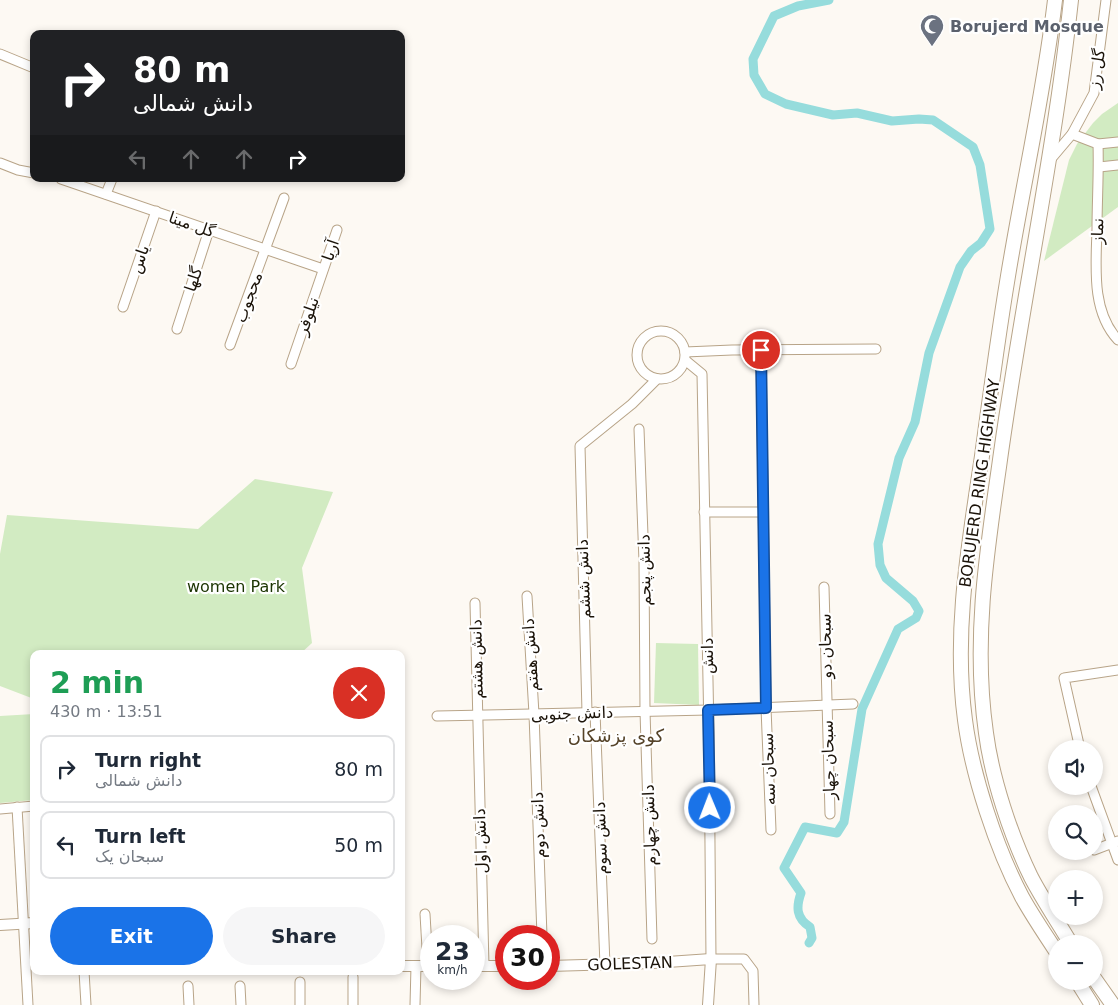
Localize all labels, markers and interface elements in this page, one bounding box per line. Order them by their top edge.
mosque icon: Borujerd Mosque [919,13,945,47]
place label: Borujerd Mosque [950,17,1104,36]
street label: گل رز [1084,47,1110,92]
icon: right [50,50,115,115]
text: 80 m [133,50,230,90]
text: دانش شمالی [133,91,253,116]
icon: left [124,145,152,173]
icon: ahead [177,145,205,173]
icon: ahead [230,145,258,173]
icon: right [283,145,311,173]
street label: گل مینا [166,208,218,241]
street label: نماز [1088,218,1108,245]
street label: آریا [318,235,344,264]
street label: یاس [126,242,153,276]
street label: گلها [181,264,207,294]
street label: محجوب [231,269,267,325]
street label: نیلوفر [292,294,324,339]
pin [740,329,782,371]
icon: arrive [747,336,775,364]
street label: BORUJERD RING HIGHWAY [955,377,1004,589]
street label: دانش پنجم [634,534,656,606]
street label: دانش ششم [573,539,595,619]
park label: women Park [187,577,286,596]
street label: سبحان دو [815,613,837,680]
street label: دانش هفتم [518,618,544,692]
street label: دانش هشتم [466,619,488,699]
street label: دانش [698,638,718,674]
text: 2 min [50,665,144,700]
button: close [333,667,385,719]
text: 430 m · 13:51 [50,702,163,721]
street label: دانش جنوبی [531,703,613,725]
street label: سبحان چهار [818,720,840,801]
district label: کوی پزشکان [568,725,665,747]
street label: سبحان سه [758,733,779,805]
map controls [1048,740,1103,990]
button: sound [1048,740,1103,795]
text: Turn right [95,749,201,771]
icon: right [52,755,80,783]
text: 80 m [334,758,383,780]
text: دانش شمالی [95,771,182,790]
position arrow [683,781,735,833]
street label: دانش چهارم [639,784,661,866]
street label: دانش دوم [528,792,550,858]
street label: دانش سوم [590,801,612,875]
button: search [1048,805,1103,860]
street label: دانش اول [470,808,492,874]
text: Turn left [95,825,186,847]
icon: left [52,831,80,859]
text: 50 m [334,834,383,856]
text: سبحان یک [95,847,164,866]
button: + [1048,870,1103,925]
button: Exit [50,907,213,965]
button: Share [223,907,385,965]
speed limit sign: 30 [495,925,560,990]
button: − [1048,935,1103,990]
text: 23 [435,937,470,966]
street label: GOLESTAN [587,953,673,974]
text: km/h [437,963,468,977]

